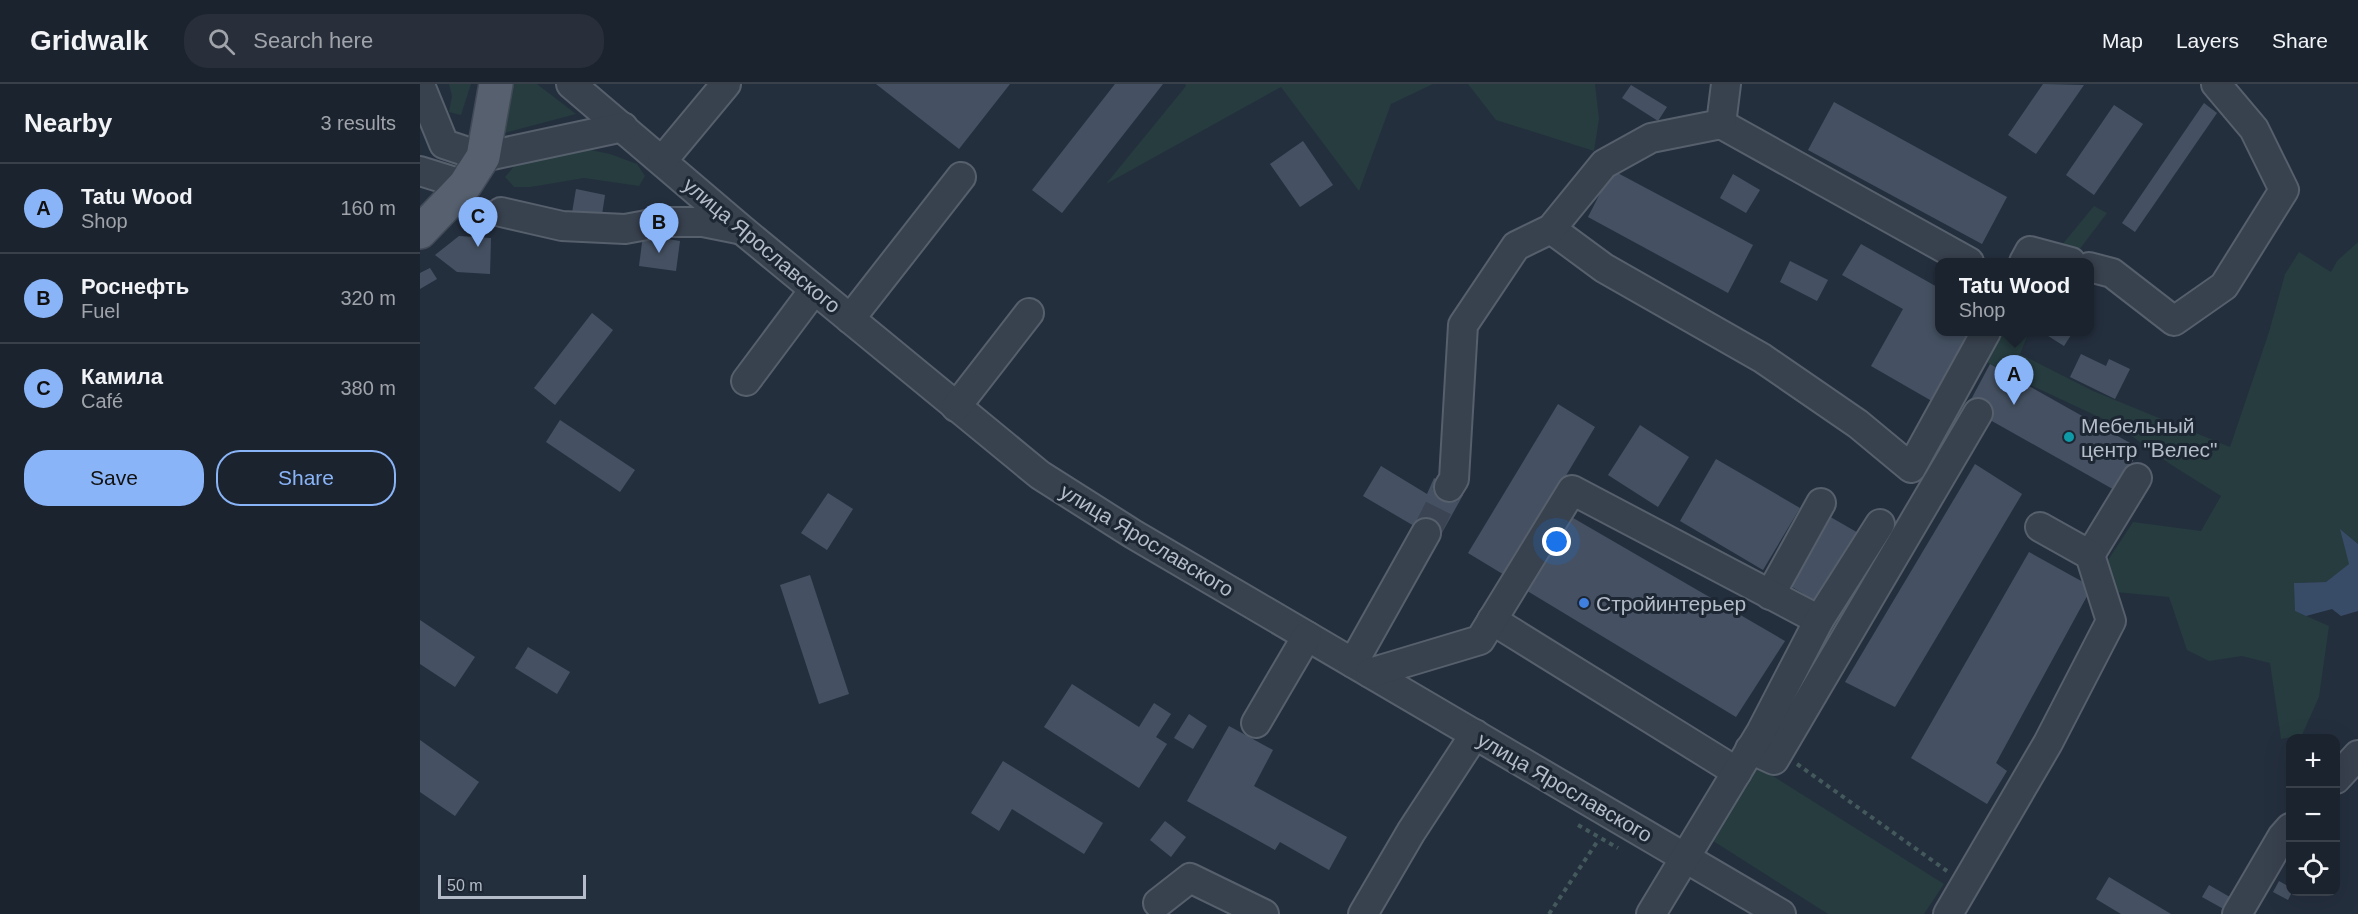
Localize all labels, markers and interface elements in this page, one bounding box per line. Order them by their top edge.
search box [184,14,604,68]
text: Gridwalk [30,25,148,56]
icon: search [205,25,238,58]
text: Search here [253,28,373,53]
text: Map [2102,29,2143,52]
text: Layers [2176,29,2239,52]
text: Share [2272,29,2328,52]
text: Nearby [24,108,112,138]
text: 3 results [320,112,396,134]
street label: улица Ярославского [679,173,845,317]
text: Tatu Wood [81,184,193,209]
text: A [36,197,51,219]
text: 160 m [340,197,396,219]
pin: C [458,198,498,247]
pin: B [640,204,678,253]
text: Shop [81,210,128,232]
popup [1935,258,2094,336]
text: Tatu Wood [1959,273,2070,298]
text: Роснефть [81,274,189,299]
text: B [36,287,51,309]
text: 320 m [340,287,396,309]
text: Shop [1959,299,2005,321]
text: Fuel [81,300,120,322]
pin: A [1994,356,2034,405]
text: Камила [81,364,163,389]
text: C [36,377,51,399]
text: 380 m [340,377,396,399]
text: Café [81,390,123,412]
place label: Мебельный центр "Велес" [2081,414,2218,461]
marker: Мебельный центр "Велес" [2062,430,2076,444]
button: Save [24,450,204,506]
button: Share [216,450,396,506]
street label: улица Ярославского [1056,479,1238,601]
your location [1542,527,1571,556]
place label: Стройинтерьер [1596,592,1746,615]
marker: Стройинтерьер [1577,596,1591,610]
street label: улица Ярославского [1474,728,1656,846]
map controls [2286,734,2340,896]
button: + [2286,734,2340,788]
button: − [2286,788,2340,842]
button: locate [2286,842,2340,896]
scale bar [438,872,586,900]
text: 50 m [447,877,483,894]

